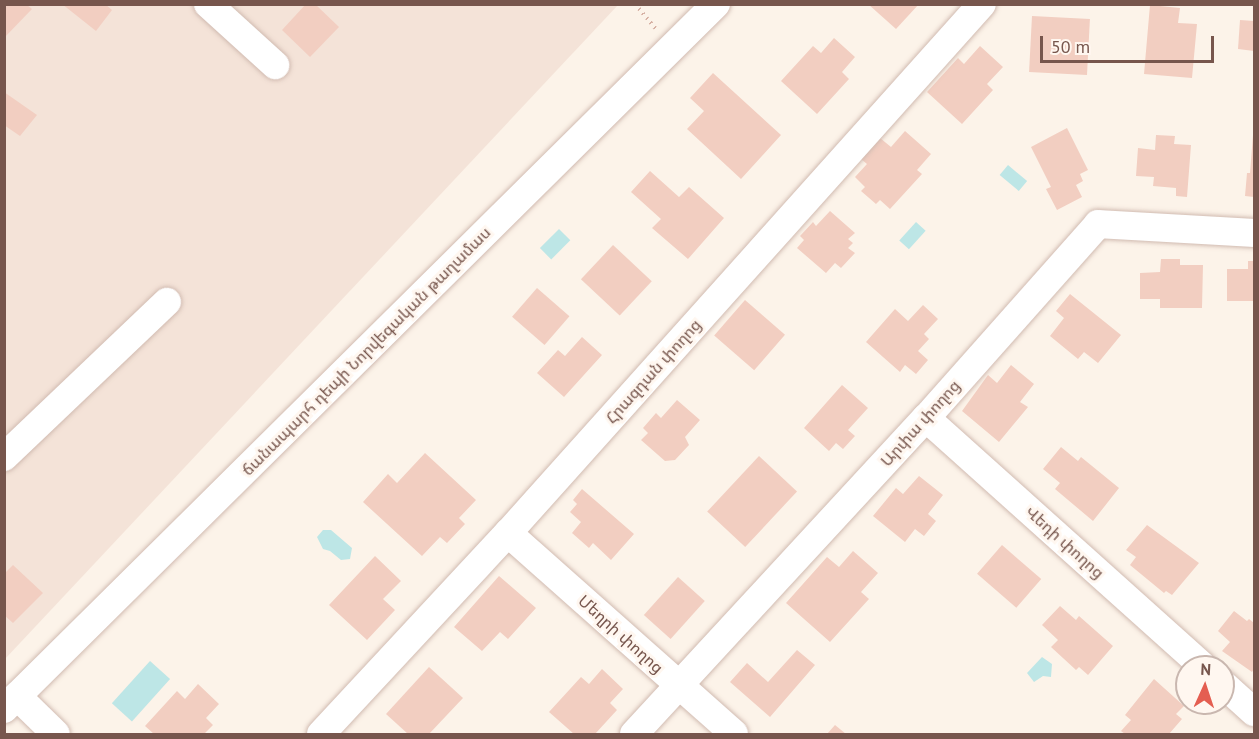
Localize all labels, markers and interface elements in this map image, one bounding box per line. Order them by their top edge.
scale bar [1043,24,1217,62]
text: 50 m [1051,35,1090,58]
street label: ճանապարհ դեպի Նորվեգական թաղամաս [238,223,494,479]
street label: Հրազդան փողոց [601,315,705,427]
street label: Արփա փողոց [876,376,964,470]
street label: Վեդի փողոց [1022,502,1108,582]
street label: Մեղրի փողոց [575,591,667,677]
north arrow [1175,655,1235,715]
text: N [1200,659,1212,679]

